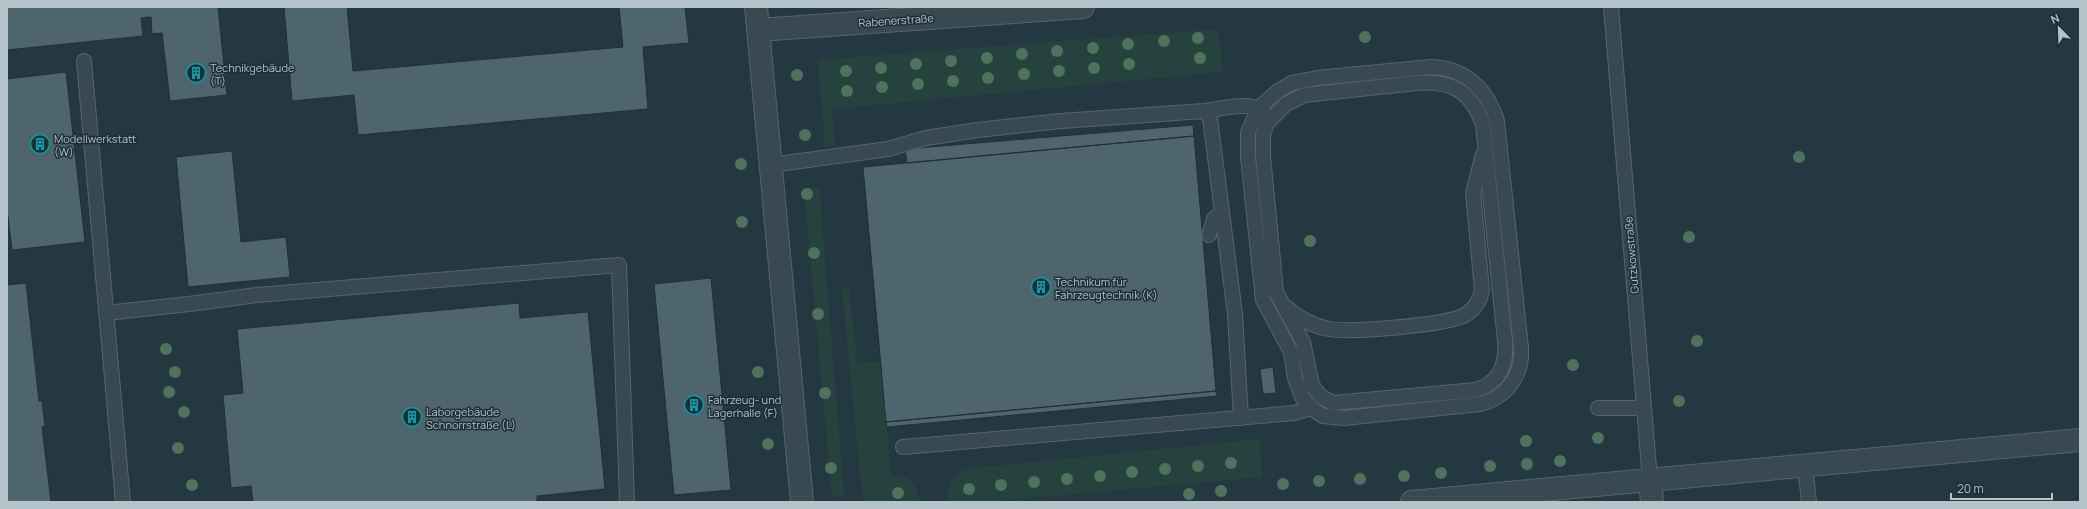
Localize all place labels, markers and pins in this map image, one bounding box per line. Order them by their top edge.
place label: Technikgebäude (T) [210,60,295,88]
building icon: Technikgebäude (T) [185,62,207,84]
place label: Modellwerkstatt (W) [54,131,136,159]
building icon: Modellwerkstatt (W) [29,133,51,155]
place label: Technikum für Fahrzeugtechnik (K) [1055,274,1158,302]
building icon: Technikum für Fahrzeugtechnik (K) [1030,276,1052,298]
place label: Fahrzeug- und Lagerhalle (F) [708,392,781,420]
building icon: Fahrzeug- und Lagerhalle (F) [683,394,705,416]
place label: Laborgebäude Schnorrstraße (L) [426,404,516,432]
building icon: Laborgebäude Schnorrstraße (L) [401,406,423,428]

